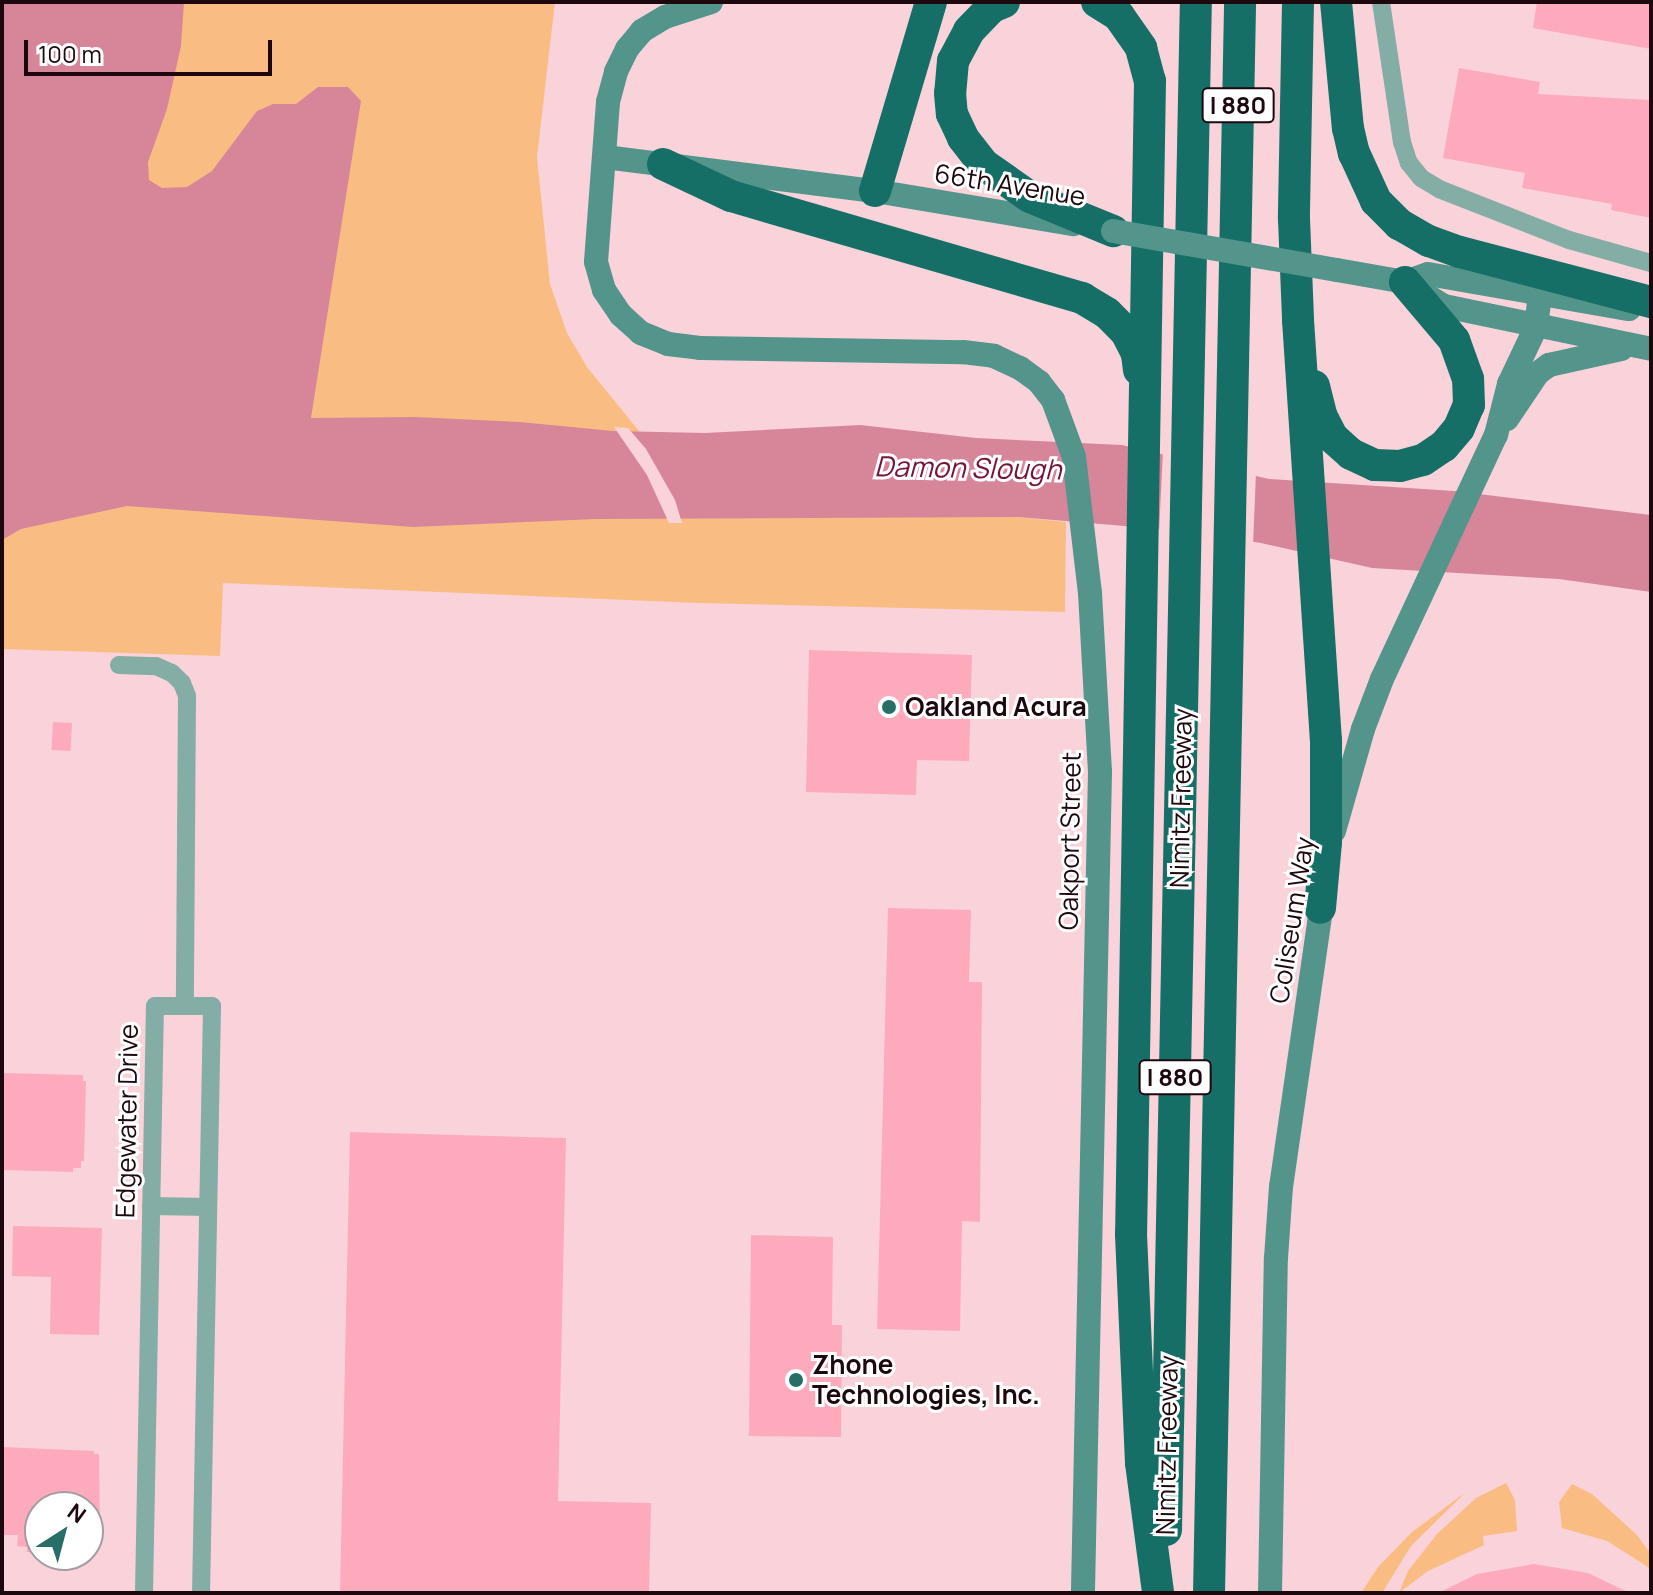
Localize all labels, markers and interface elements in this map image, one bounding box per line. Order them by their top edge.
scale bar [28,24,276,74]
text: 100 m [38,37,102,70]
road number: I 880 [1200,85,1276,125]
street label: 66th Avenue [932,158,1088,212]
water label: Damon Slough [874,449,1062,485]
place label: Oakland Acura [905,691,1087,723]
marker: Oakland Acura [880,698,898,716]
street label: Nimitz Freeway [1164,708,1198,888]
street label: Oakport Street [1053,752,1087,930]
street label: Coliseum Way [1263,834,1321,1006]
street label: Edgewater Drive [110,1024,144,1218]
road number: I 880 [1137,1057,1213,1097]
place label: Zhone Technologies, Inc. [812,1349,1040,1410]
street label: Nimitz Freeway [1150,1355,1184,1535]
marker: Zhone Technologies, Inc. [787,1371,805,1389]
north arrow [24,1491,104,1571]
text: N [62,1496,92,1530]

